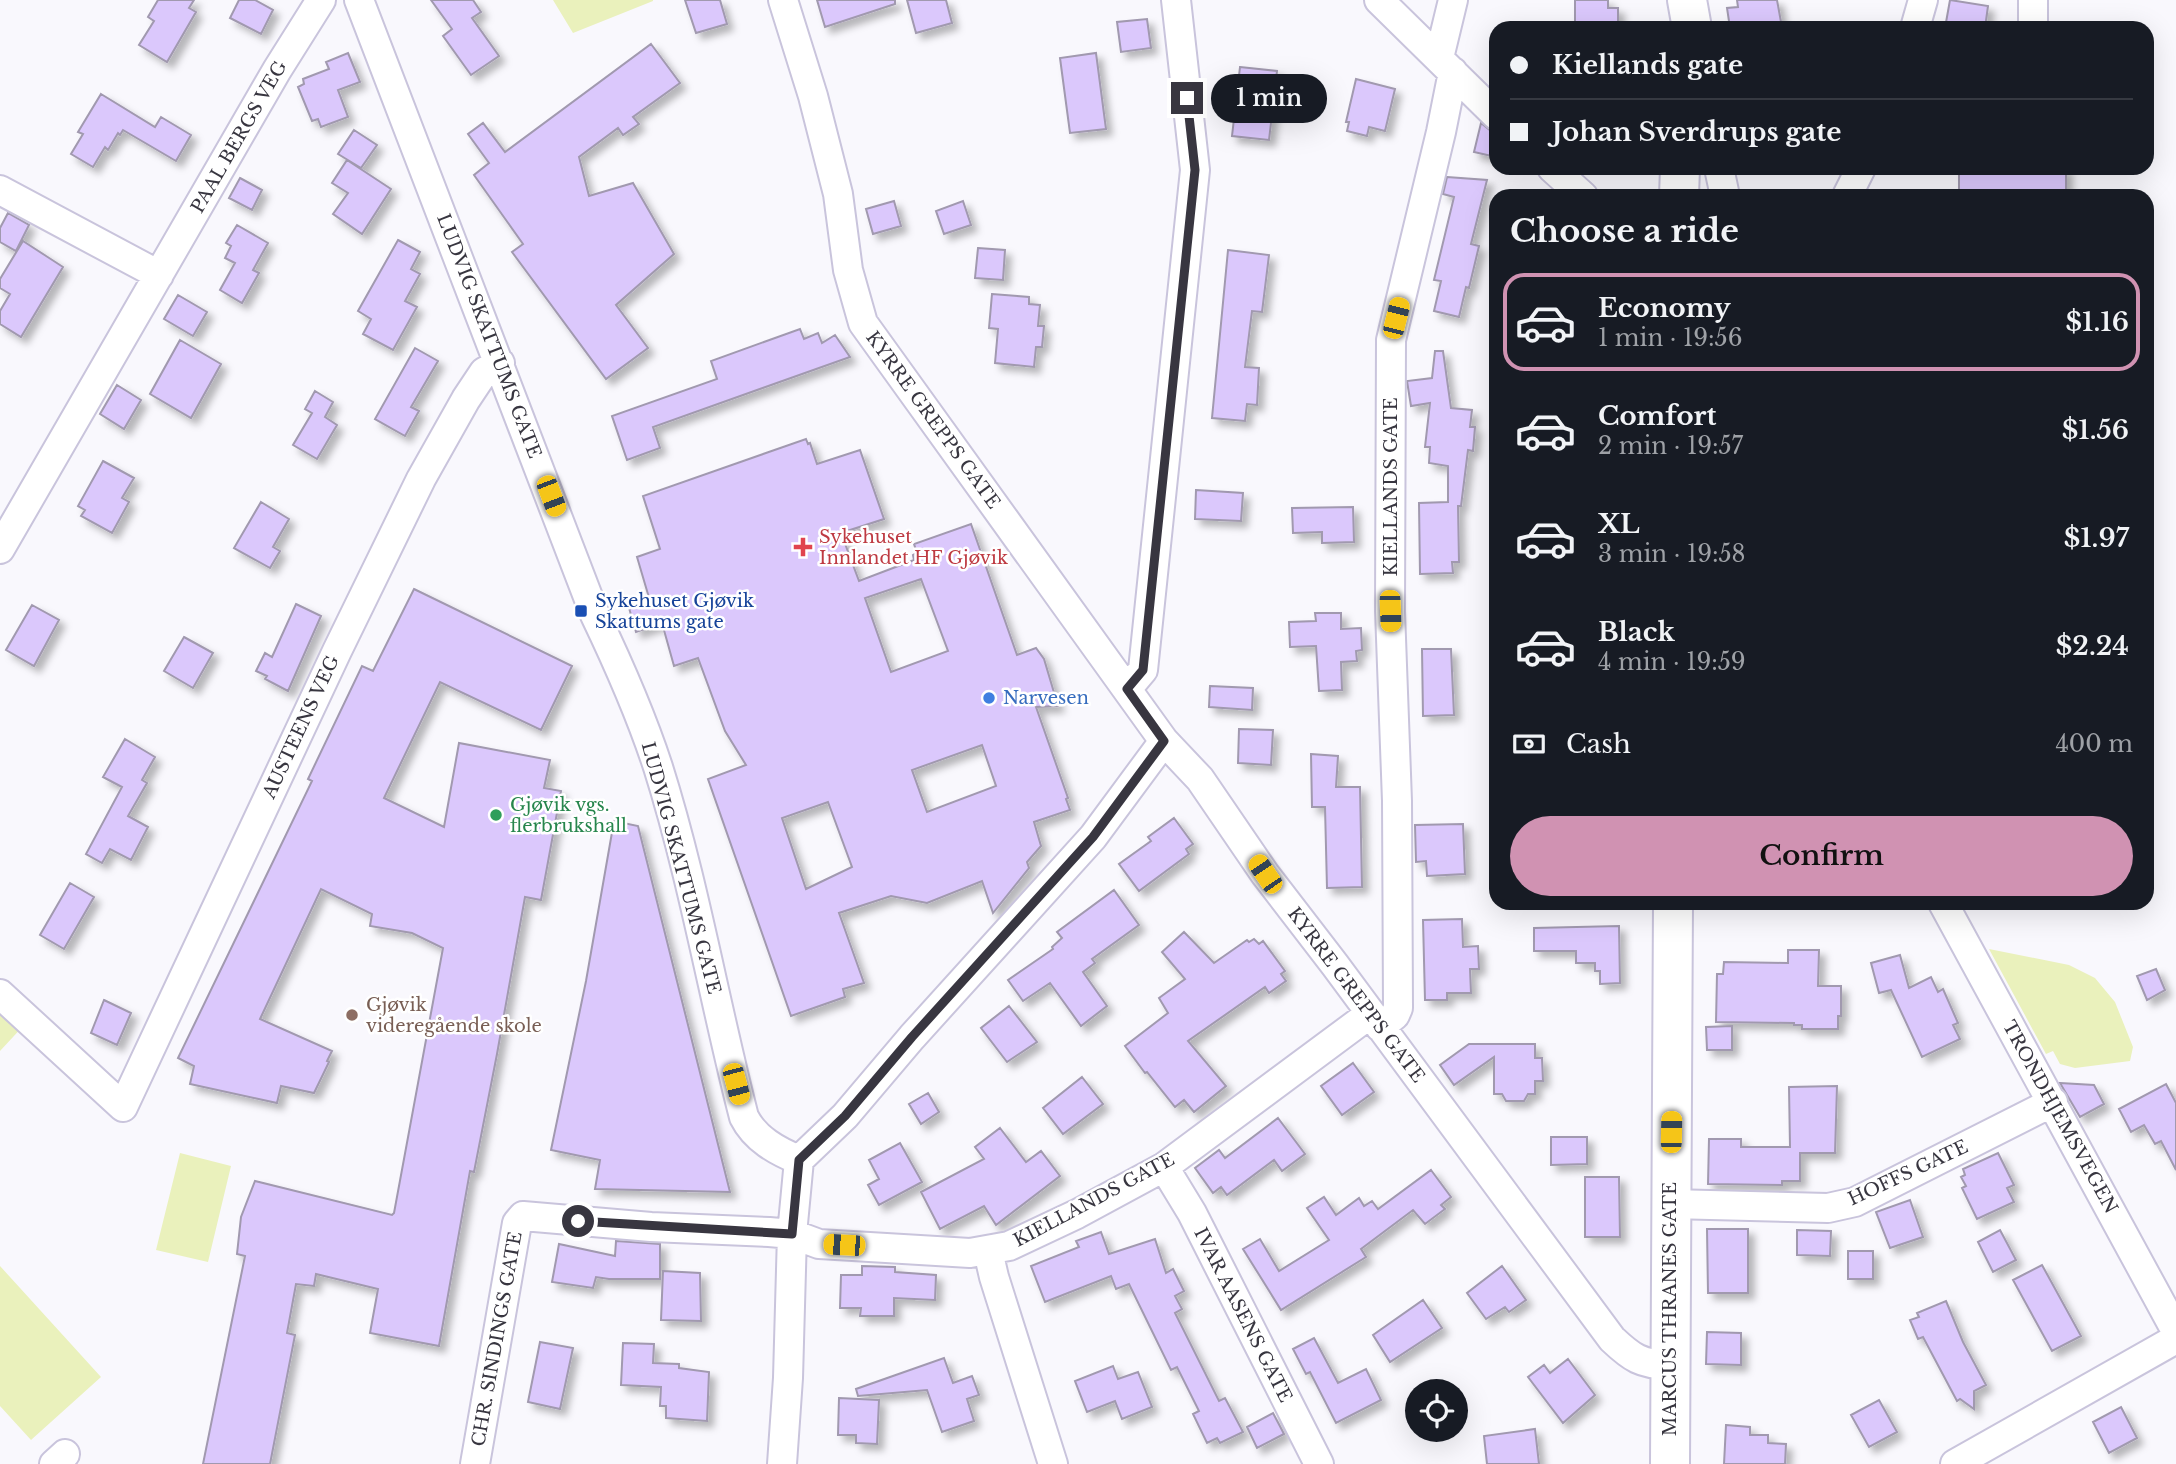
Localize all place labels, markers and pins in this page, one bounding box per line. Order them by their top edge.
place label: Sykehuset Innlandet HF Gjøvik [819,526,1008,569]
marker: Sykehuset Innlandet HF Gjøvik [793,537,813,557]
place label: Sykehuset Gjøvik Skattums gate [595,590,754,633]
marker: Sykehuset Gjøvik Skattums gate [573,603,589,619]
place label: Narvesen [1003,687,1089,709]
marker: Narvesen [981,690,997,706]
place label: Gjøvik vgs. flerbrukshall [510,794,627,837]
marker: Gjøvik vgs. flerbrukshall [488,807,504,823]
place label: Gjøvik videregående skole [366,994,542,1037]
marker: Gjøvik videregående skole [344,1007,360,1023]

